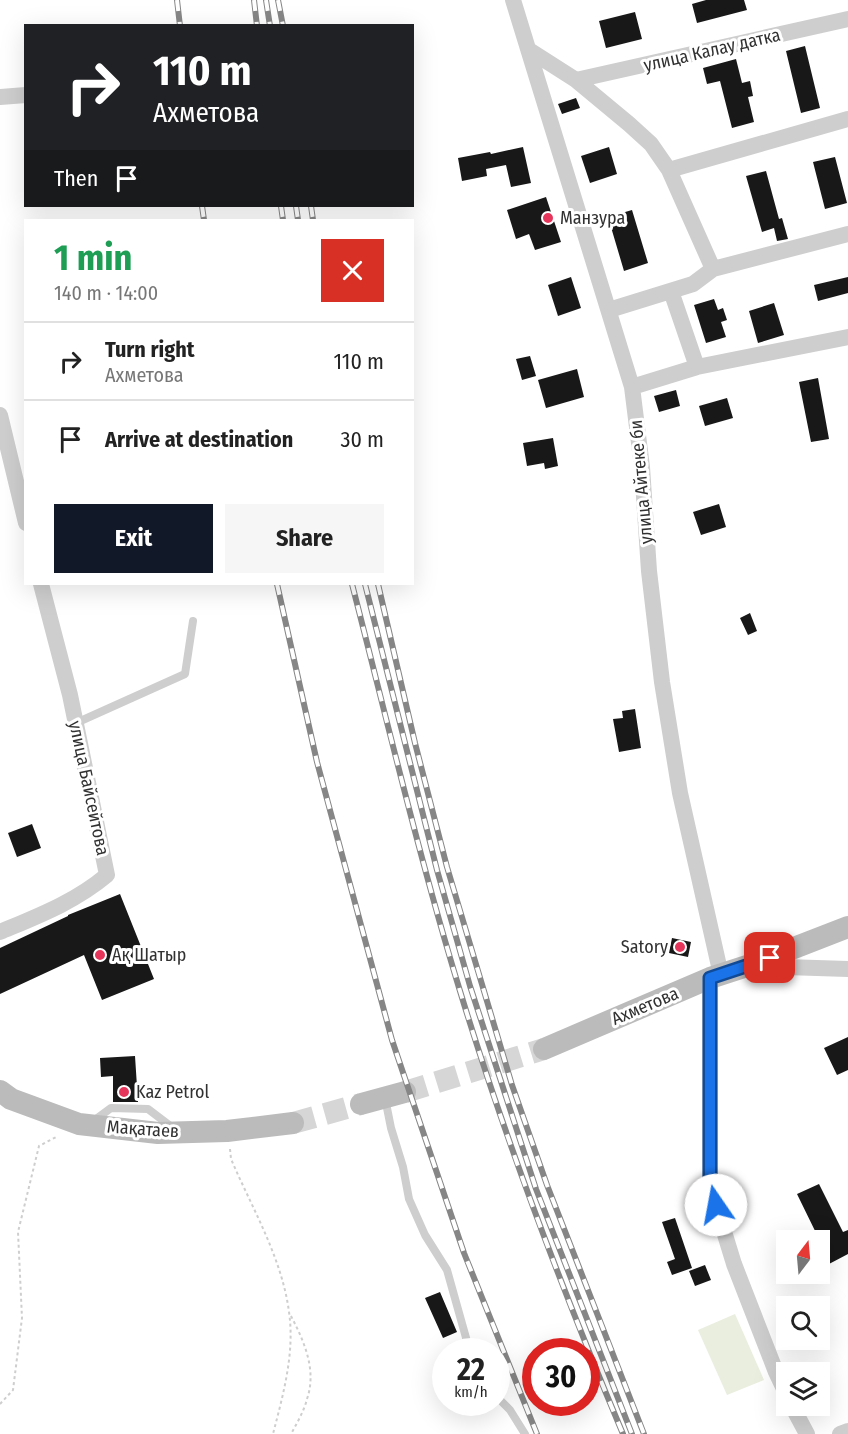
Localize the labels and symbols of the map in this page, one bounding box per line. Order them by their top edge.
street label: улица Калау датка [642,24,783,76]
place label: Манзура [560,207,625,229]
marker: Манзура [541,211,555,225]
street label: улица Айтеке би [625,419,657,545]
street label: улица Байсейтова [64,719,114,858]
pin [744,932,795,983]
place label: Satory [621,936,668,958]
marker: Satory [673,940,687,954]
place label: Ақ Шатыр [112,944,186,966]
marker: Ақ Шатыр [93,948,107,962]
street label: Ахметова [608,982,682,1030]
place label: Kaz Petrol [136,1081,209,1103]
marker: Kaz Petrol [117,1085,131,1099]
street label: Мақатаев [106,1116,180,1142]
position arrow [684,1173,748,1237]
north arrow [776,1230,830,1284]
speed limit sign: 30 [522,1338,600,1416]

